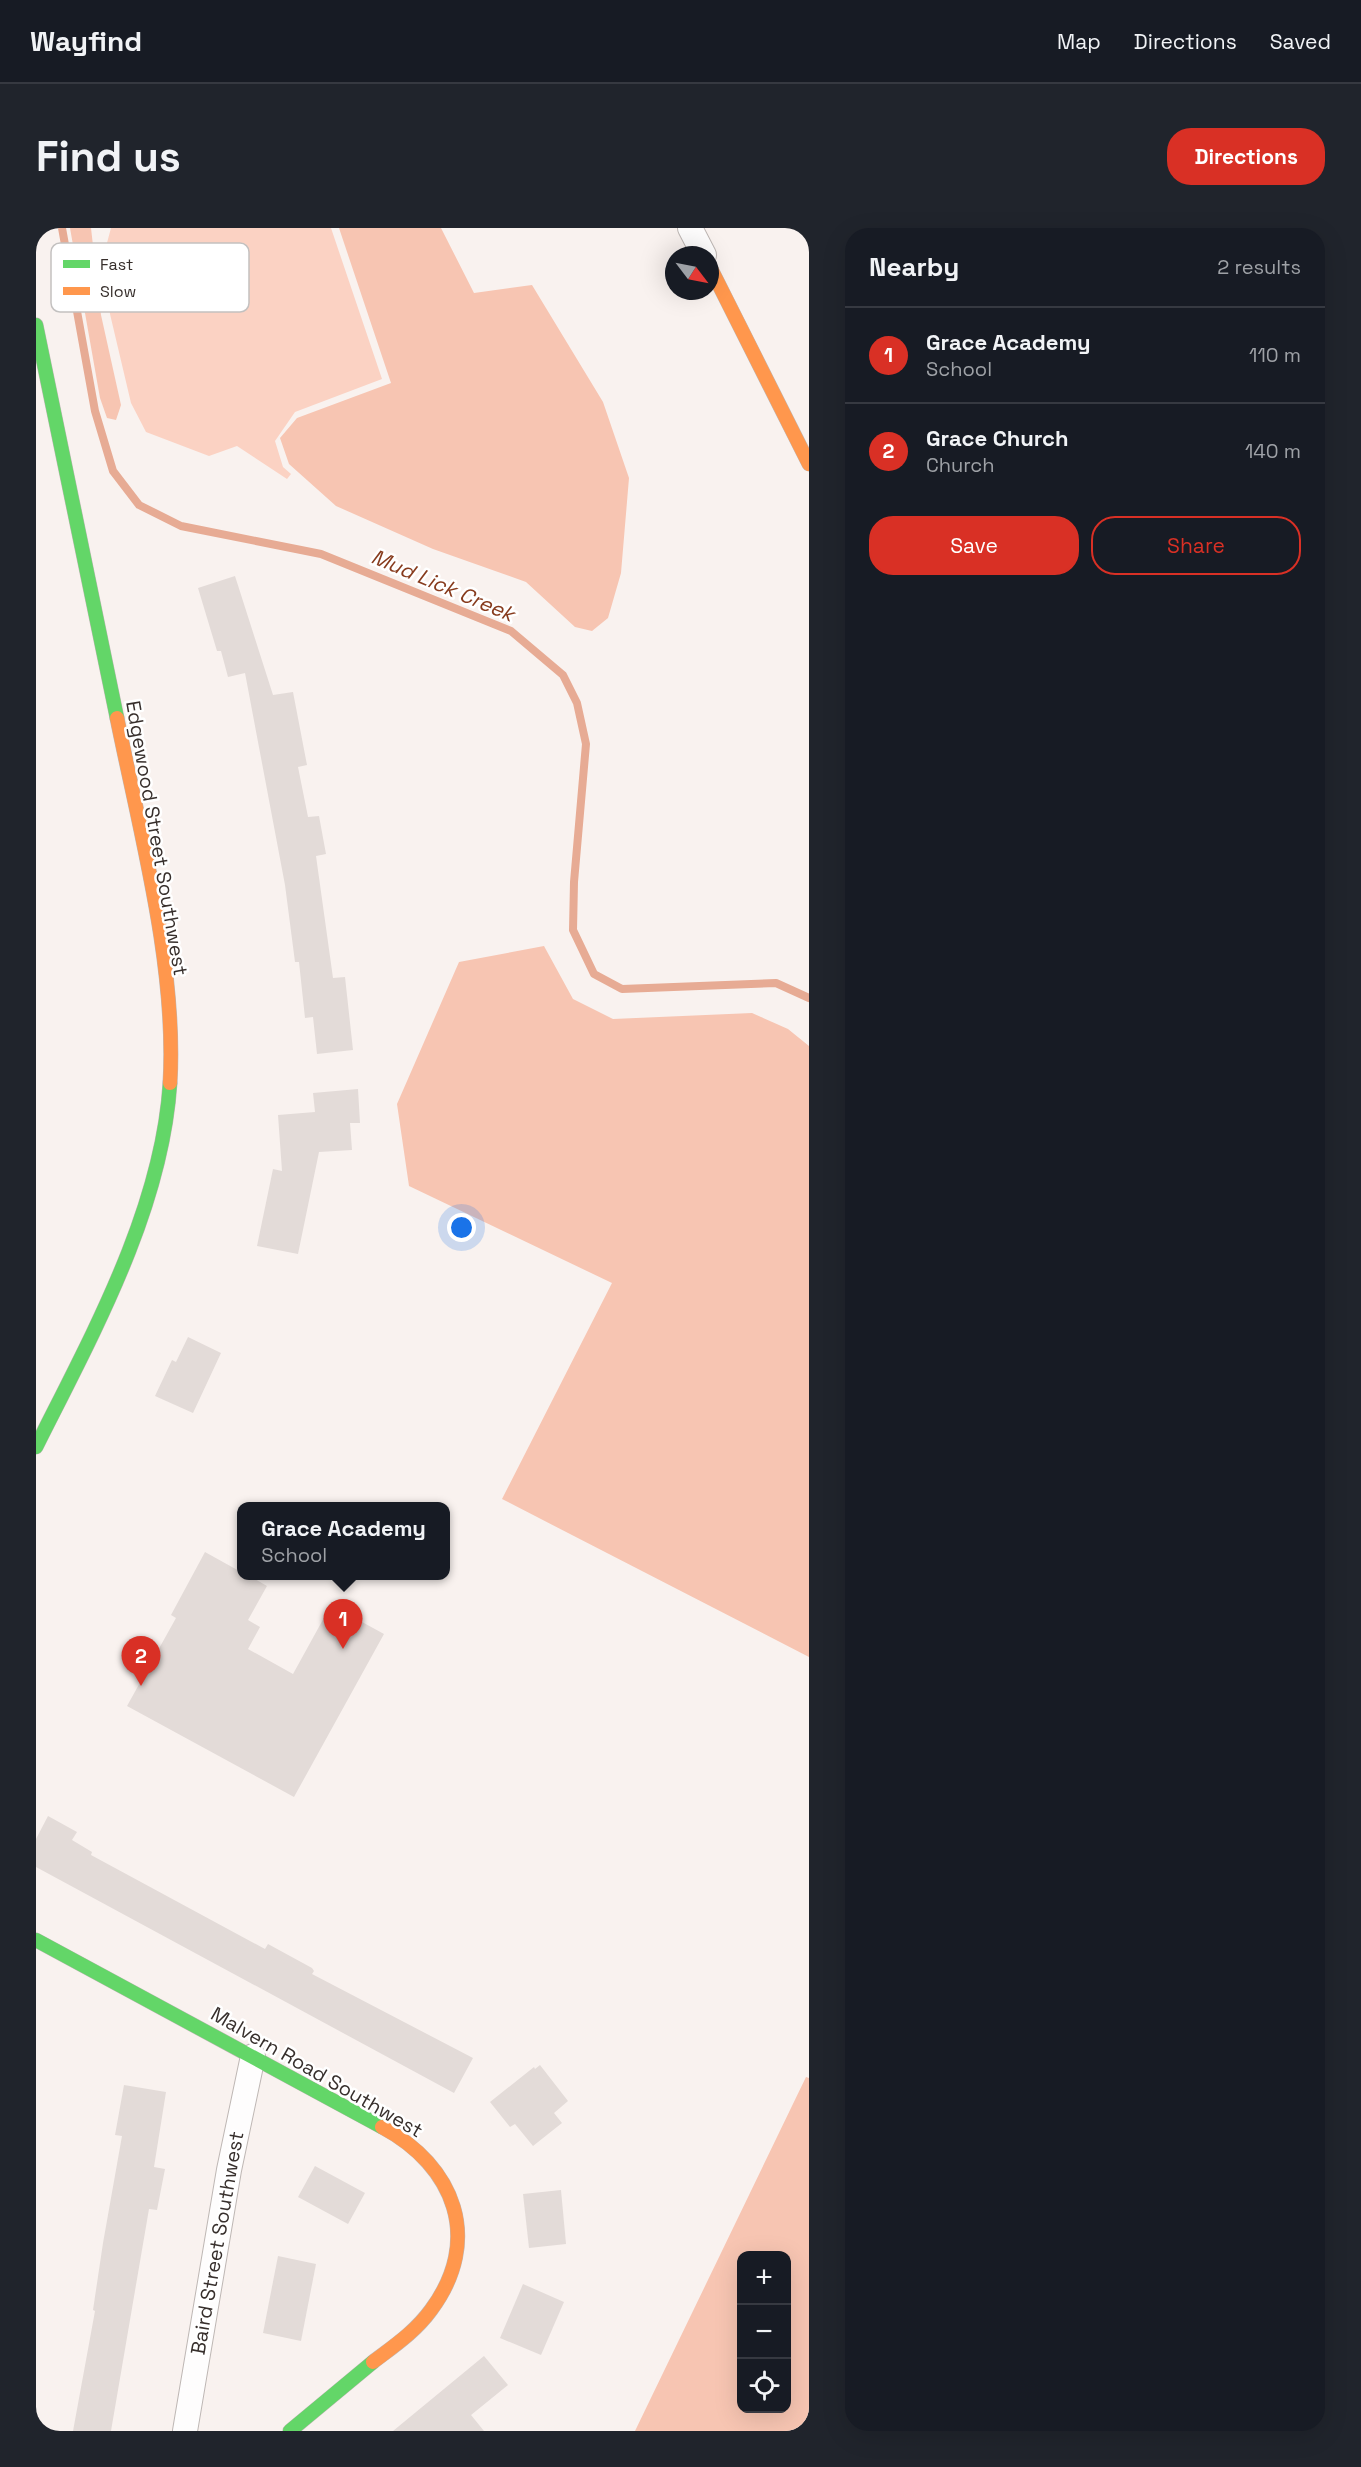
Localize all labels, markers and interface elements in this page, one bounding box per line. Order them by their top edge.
text: Wayfind [30,23,142,59]
text: Map [1057,28,1101,55]
text: Directions [1134,28,1237,55]
text: Saved [1270,28,1331,55]
button: Directions [1167,128,1325,185]
text: Find us [36,130,181,183]
legend [51,243,249,312]
north arrow [665,246,719,300]
text: Nearby [869,250,959,284]
text: Fast [100,254,133,275]
text: 2 results [1217,254,1301,280]
text: Slow [100,281,136,302]
text: Grace Academy [926,328,1091,356]
text: 1 [884,342,893,368]
text: 110 m [1249,342,1301,368]
text: School [926,356,992,382]
text: Grace Church [926,424,1069,452]
text: 2 [883,438,894,464]
text: 140 m [1245,438,1301,464]
text: Church [926,452,995,478]
button: Save [869,516,1079,575]
button: Share [1091,516,1301,575]
water label: Mud Lick Creek [367,543,521,628]
street label: Edgewood Street Southwest [120,698,194,978]
your location [447,1213,476,1242]
popup [237,1502,450,1580]
text: Grace Academy [261,1514,426,1542]
text: School [261,1542,327,1568]
pin: 1 [324,1600,362,1649]
pin: 2 [122,1636,160,1686]
street label: Malvern Road Southwest [206,2001,428,2143]
street label: Baird Street Southwest [185,2129,249,2357]
map controls [737,2251,791,2413]
button: + [737,2251,791,2305]
button: − [737,2305,791,2359]
button: locate [737,2359,791,2413]

